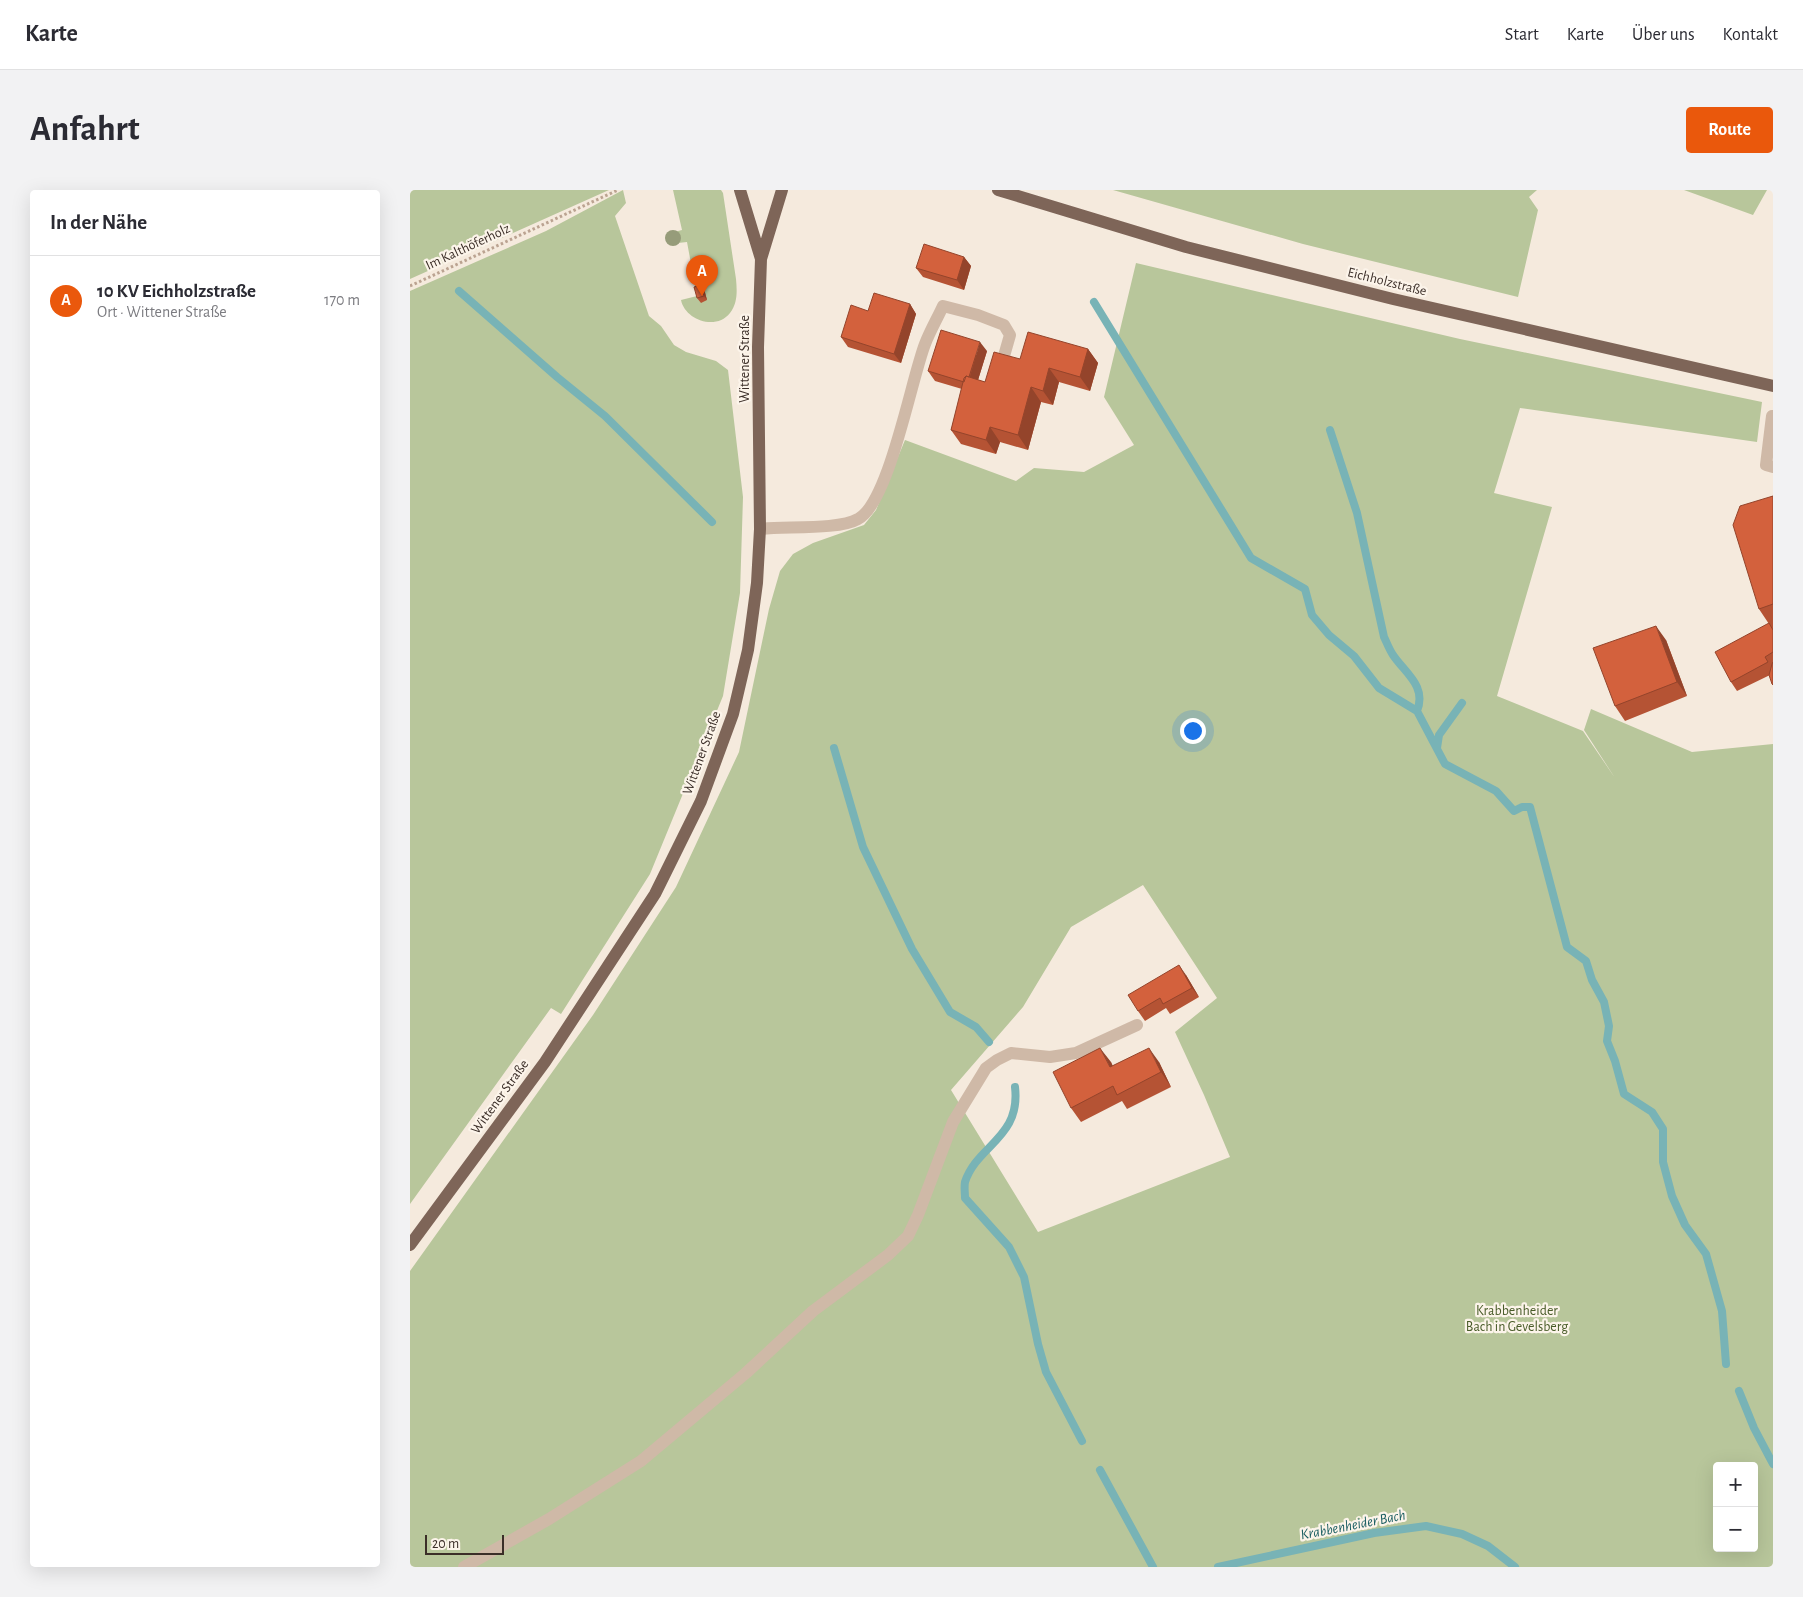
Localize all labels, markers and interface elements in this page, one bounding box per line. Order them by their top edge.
text: Karte [25,22,78,46]
text: Start [1505,26,1539,44]
text: Karte [1567,26,1604,44]
text: Über uns [1632,26,1695,44]
text: Kontakt [1723,26,1778,44]
button: Route [1686,107,1773,153]
text: Anfahrt [30,112,140,147]
text: In der Nähe [50,212,147,233]
street label: Im Kalthöferholz [424,221,513,273]
pin: A [686,255,718,296]
street label: Eichholzstraße [1346,265,1428,299]
text: 10 KV Eichholzstraße [97,282,256,301]
text: A [61,292,71,308]
text: 170 m [324,292,360,308]
text: Ort · Wittener Straße [97,304,227,320]
street label: Wittener Straße [738,315,752,403]
street label: Wittener Straße [680,709,724,797]
your location [1180,718,1206,744]
street label: Wittener Straße [469,1057,531,1137]
park label: Krabbenheider Bach in Gevelsberg [1466,1304,1568,1334]
map controls [1713,1462,1758,1552]
button: + [1713,1462,1758,1507]
water label: Krabbenheider Bach [1299,1507,1407,1543]
button: − [1713,1507,1758,1552]
scale bar [425,1532,504,1555]
text: 20 m [432,1537,459,1551]

